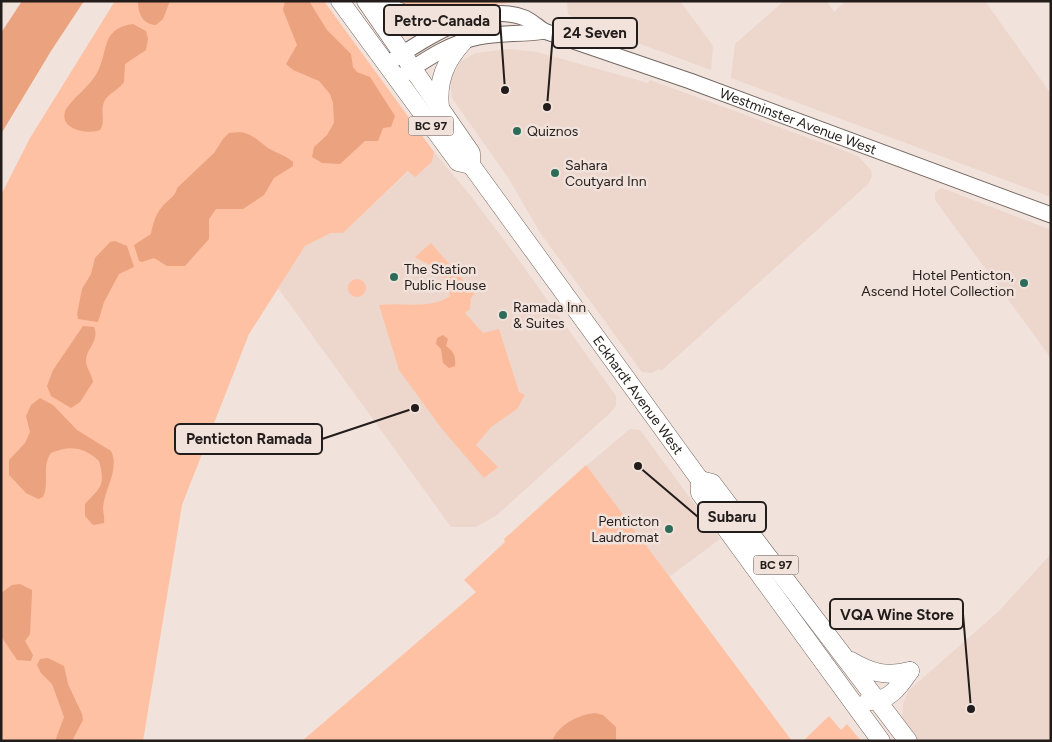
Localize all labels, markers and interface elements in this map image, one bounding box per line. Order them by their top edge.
callout: Petro-Canada [384,5,500,35]
text: Petro-Canada [394,12,490,30]
callout: 24 Seven [553,18,637,48]
text: 24 Seven [563,24,627,42]
street label: Westminster Avenue West [717,84,879,158]
road number: BC 97 [408,116,454,136]
place label: Quiznos [527,123,578,140]
marker: Quiznos [511,125,523,137]
place label: Sahara Coutyard Inn [565,157,647,190]
marker: Sahara Coutyard Inn [549,167,561,179]
place label: The Station Public House [404,261,486,294]
place label: Hotel Penticton, Ascend Hotel Collection [861,267,1014,300]
marker: The Station Public House [388,271,400,283]
marker: Hotel Penticton, Ascend Hotel Collection [1018,277,1030,289]
place label: Ramada Inn & Suites [513,299,586,332]
marker: Ramada Inn & Suites [497,309,509,321]
street label: Eckhardt Avenue West [589,332,687,458]
callout: Penticton Ramada [175,424,322,454]
text: Penticton Ramada [186,430,312,448]
callout: Subaru [698,502,766,532]
text: Subaru [708,508,756,526]
place label: Penticton Laudromat [591,513,659,546]
marker: Penticton Laudromat [663,523,675,535]
road number: BC 97 [754,556,798,574]
callout: VQA Wine Store [830,599,963,629]
text: VQA Wine Store [840,606,955,624]

